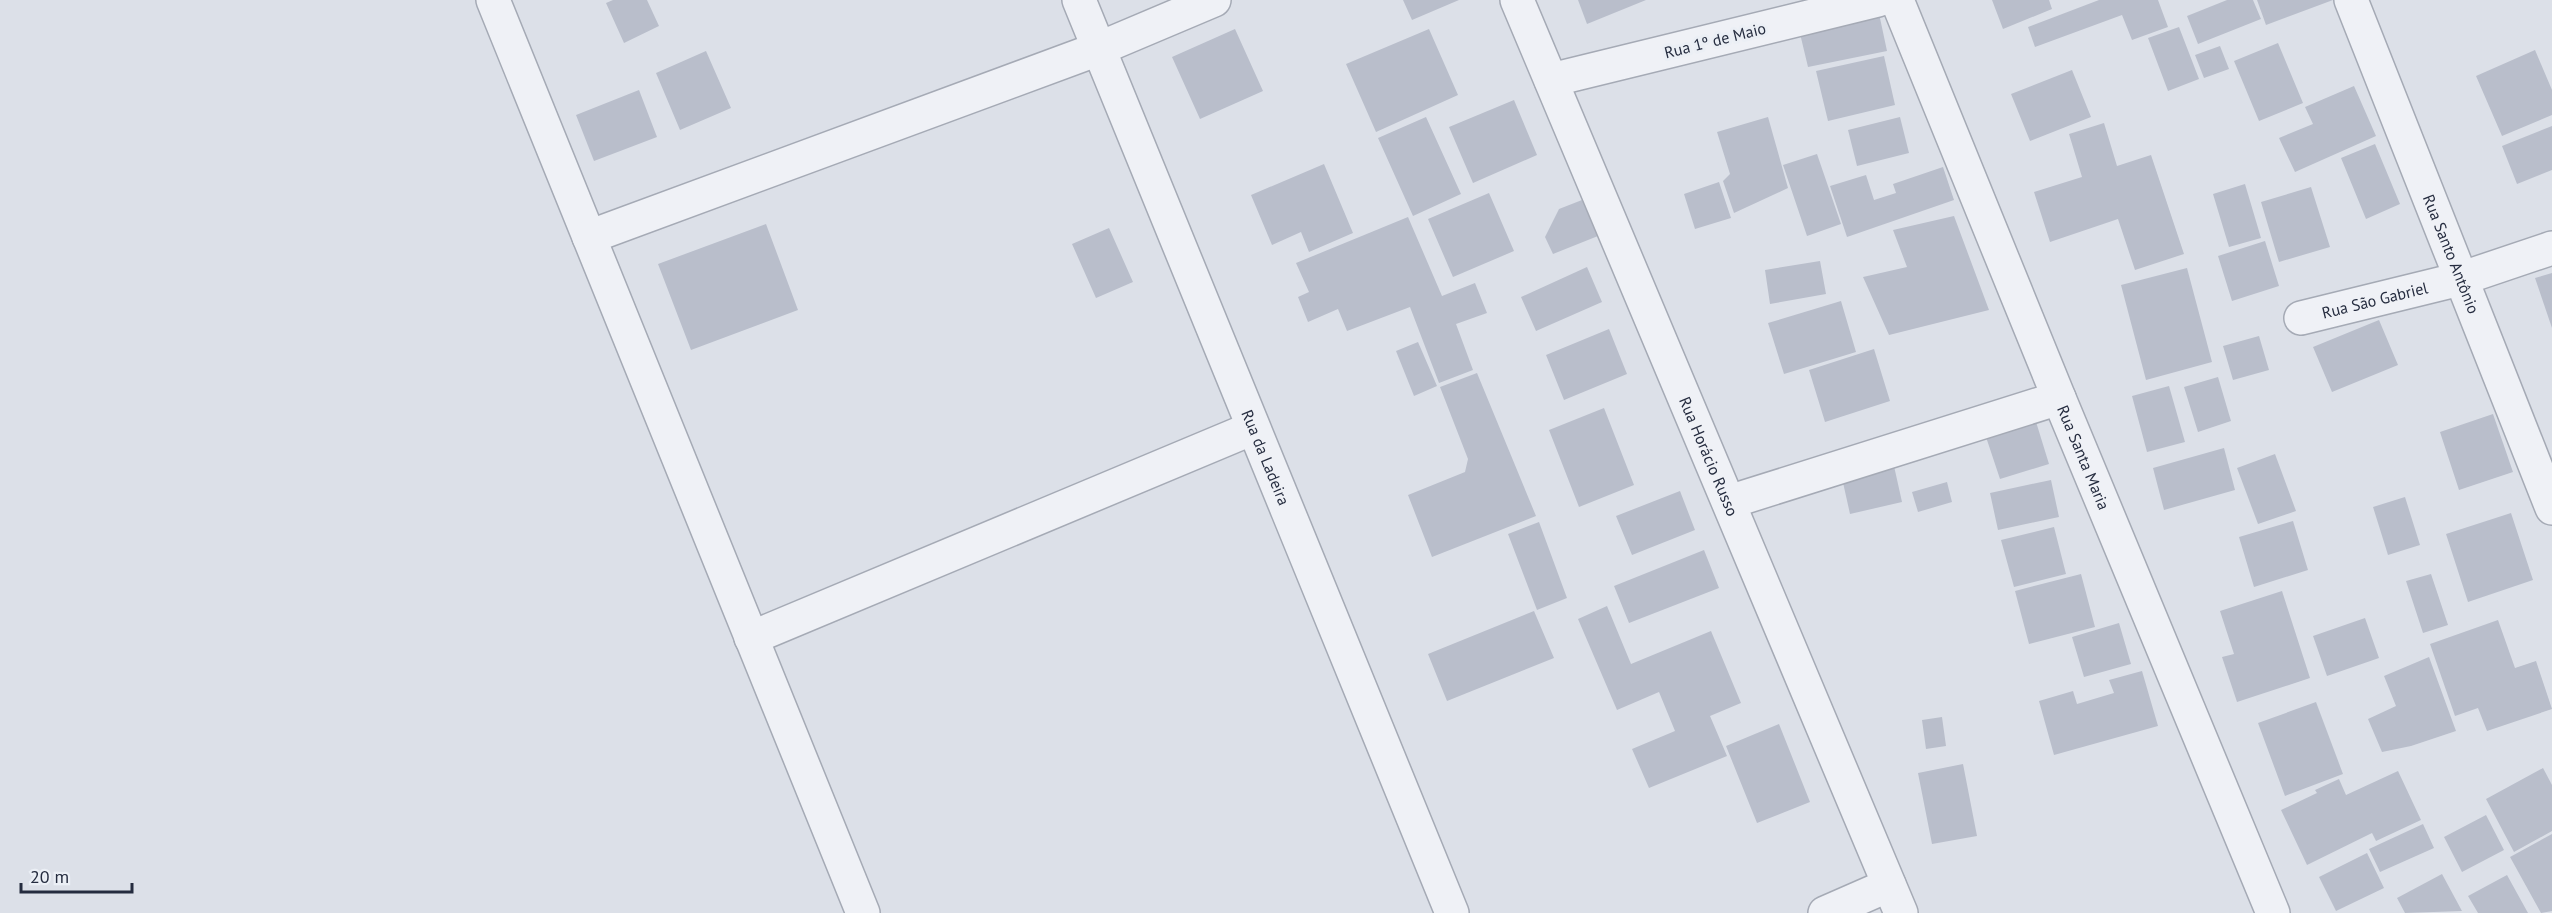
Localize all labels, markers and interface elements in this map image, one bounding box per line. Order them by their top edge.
street label: Rua 1º de Maio [1662,18,1768,62]
street label: Rua Santo Antônio [2419,191,2484,316]
street label: Rua São Gabriel [2320,277,2430,323]
street label: Rua Horácio Russo [1675,394,1743,519]
street label: Rua Santa Maria [2053,402,2114,513]
street label: Rua da Ladeira [1237,407,1294,508]
scale bar [21,856,132,894]
text: 20 m [30,865,69,888]

